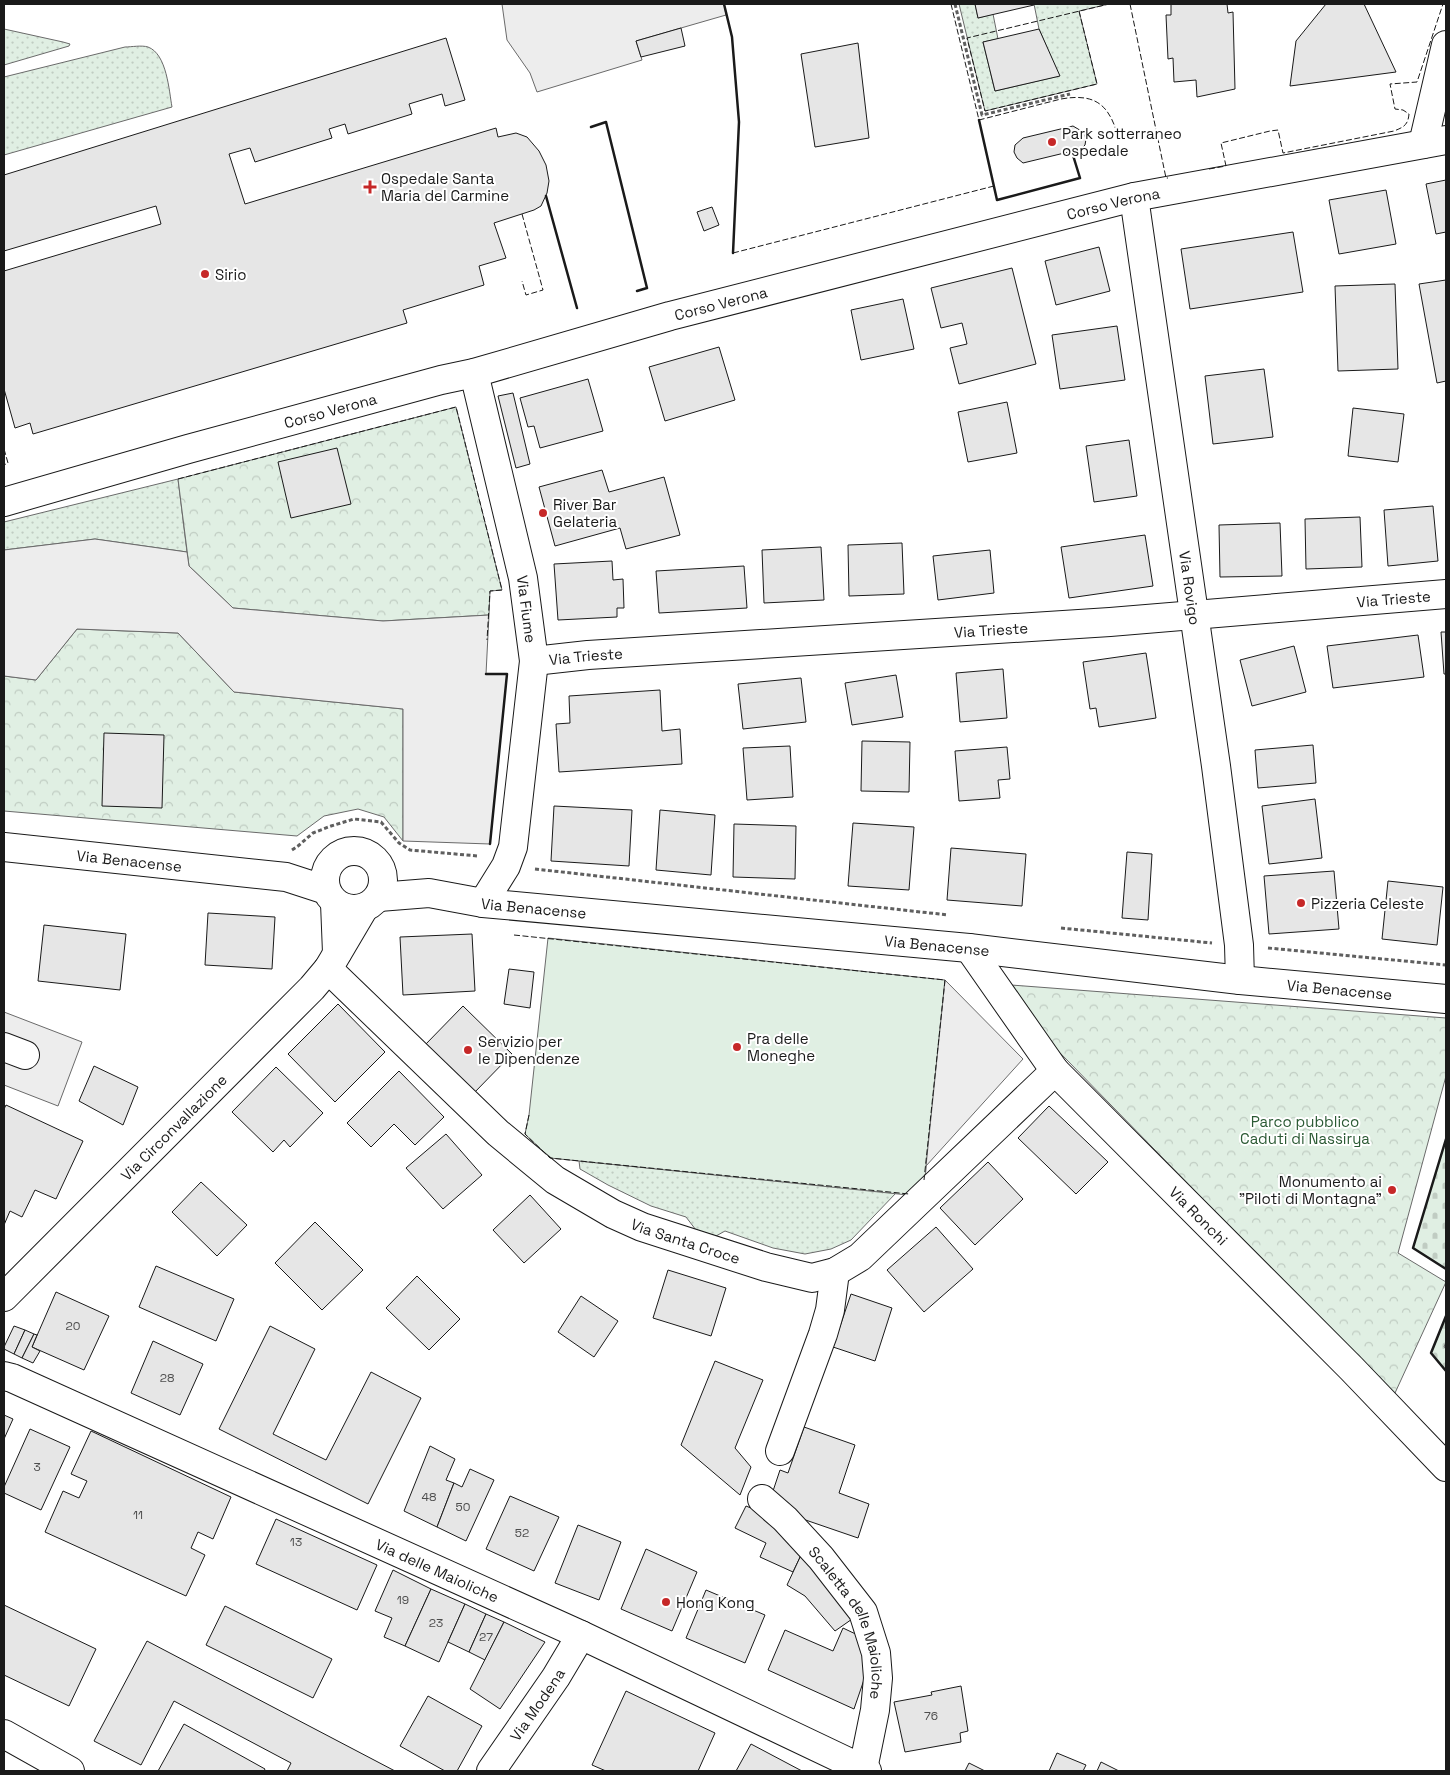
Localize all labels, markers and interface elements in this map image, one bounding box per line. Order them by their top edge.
place label: Park sotterraneo ospedale [1062,124,1182,160]
marker: Park sotterraneo ospedale [1046,136,1058,148]
place label: Ospedale Santa Maria del Carmine [381,169,509,205]
marker: Ospedale Santa Maria del Carmine [363,180,377,194]
street label: Corso Verona [1065,183,1162,223]
place label: Sirio [215,265,246,284]
marker: Sirio [199,268,211,280]
street label: Corso Verona [672,282,770,324]
street label: Corso Verona [282,388,379,432]
place label: River Bar Gelateria [553,495,617,531]
marker: River Bar Gelateria [537,507,549,519]
street label: Via Rovigo [1176,550,1205,626]
street label: Via Fiume [513,574,541,644]
street label: Via Trieste [1356,586,1432,611]
street label: Via Trieste [953,618,1029,641]
street label: Via Trieste [548,643,623,669]
street label: Via Benacense [76,845,183,875]
street label: Via Benacense [480,893,587,922]
place label: Pizzeria Celeste [1311,894,1424,913]
marker: Pizzeria Celeste [1295,897,1307,909]
street label: Via Benacense [883,931,991,960]
street label: Via Benacense [1286,975,1393,1004]
place label: Pra delle Moneghe [747,1029,815,1065]
place label: Servizio per le Dipendenze [478,1032,580,1068]
marker: Pra delle Moneghe [731,1041,743,1053]
marker: Servizio per le Dipendenze [462,1044,474,1056]
street label: Via Circonvallazione [116,1070,231,1184]
park label: Parco pubblico Caduti di Nassirya [1240,1112,1370,1148]
place label: Monumento ai "Piloti di Montagna" [1239,1172,1382,1208]
street label: Via Ronchi [1166,1182,1232,1249]
marker: Monumento ai "Piloti di Montagna" [1386,1184,1398,1196]
street label: Via Santa Croce [628,1214,743,1268]
house number: 20 [66,1318,80,1334]
house number: 28 [160,1370,174,1386]
house number: 3 [33,1459,41,1475]
house number: 48 [422,1489,436,1505]
house number: 50 [456,1499,470,1515]
house number: 11 [133,1507,143,1523]
house number: 52 [515,1525,529,1541]
house number: 13 [290,1534,302,1550]
street label: Via delle Maioliche [373,1534,502,1606]
street label: Scaletta delle Maioliche [805,1542,888,1701]
house number: 19 [397,1592,409,1608]
place label: Hong Kong [676,1593,755,1612]
marker: Hong Kong [660,1596,672,1608]
house number: 23 [429,1615,443,1631]
house number: 27 [479,1629,493,1645]
street label: Via Modena [505,1664,569,1744]
house number: 76 [924,1708,938,1724]

